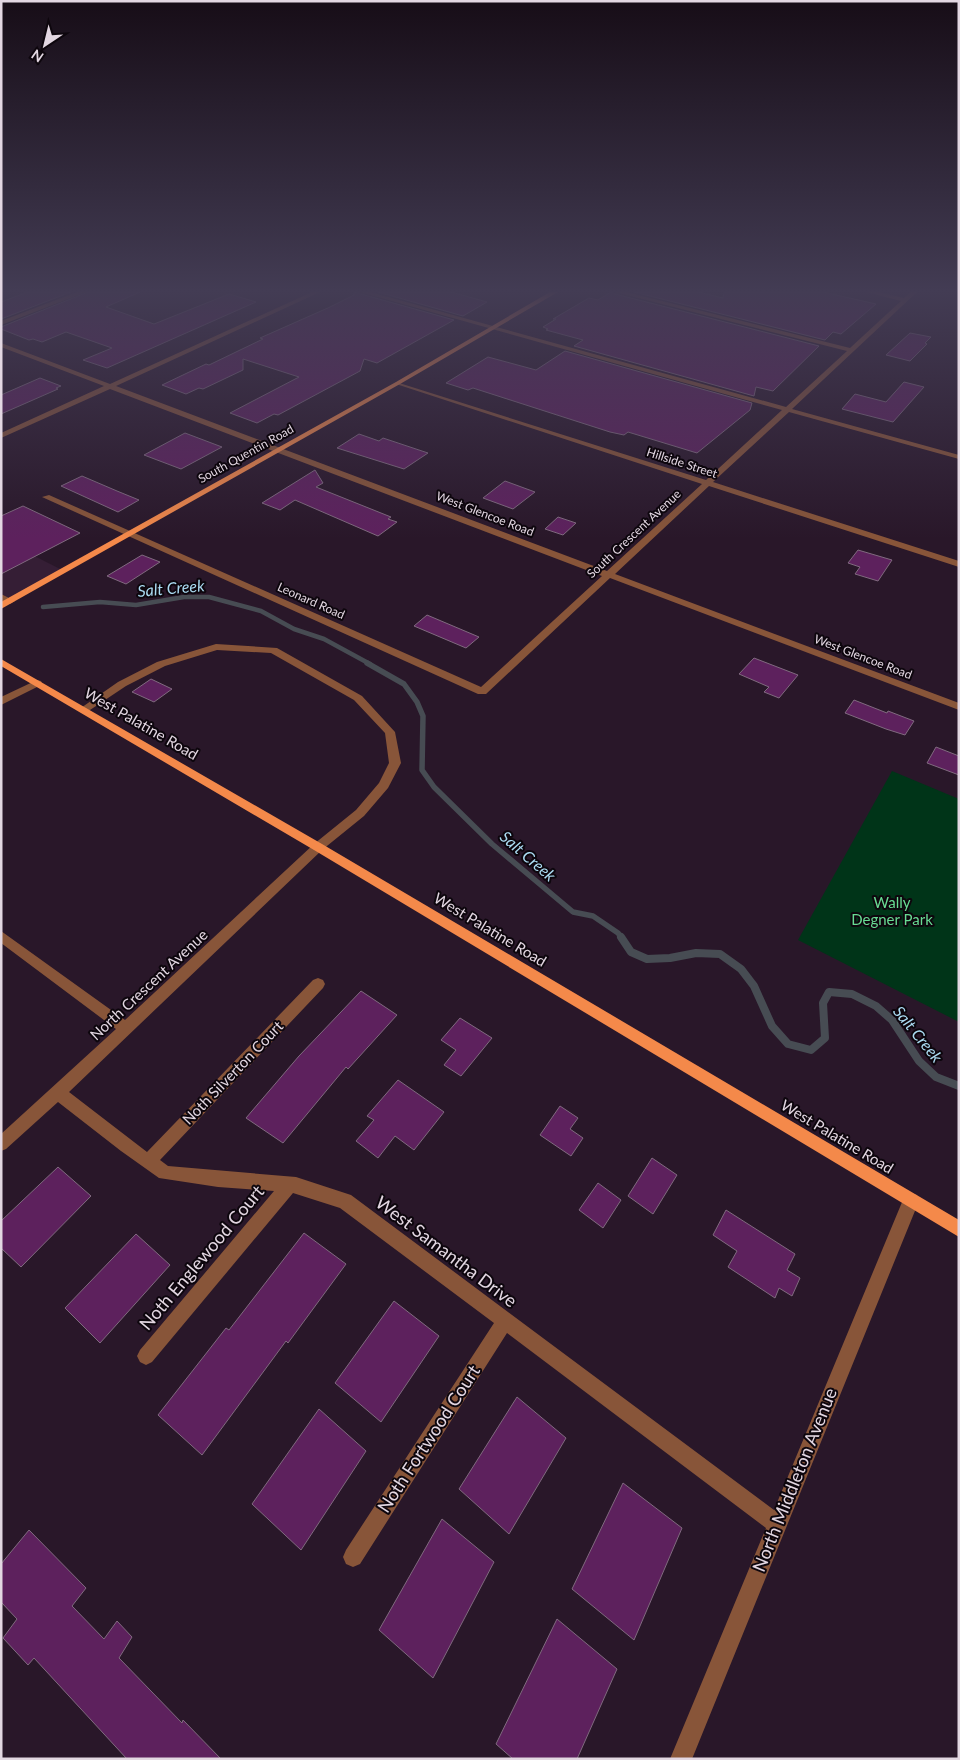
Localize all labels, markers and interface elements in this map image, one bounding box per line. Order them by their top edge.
north arrow [20,20,70,70]
text: N [28,46,47,66]
street label: South Quentin Road [195,421,296,486]
street label: Hillside Street [645,444,720,481]
street label: South Crescent Avenue [584,486,684,581]
street label: West Glencoe Road [434,488,536,539]
water label: Salt Creek [137,575,206,600]
street label: Leonard Road [275,579,347,622]
street label: West Glencoe Road [812,631,914,682]
street label: West Palatine Road [82,683,201,763]
water label: Salt Creek [497,826,560,885]
street label: West Palatine Road [431,888,550,970]
park label: Wally Degner Park [851,893,933,928]
street label: North Crescent Avenue [86,925,211,1043]
water label: Salt Creek [890,1002,947,1066]
street label: Noth Silverton Court [178,1016,287,1128]
street label: West Palatine Road [778,1095,897,1177]
street label: Noth Englewood Court [134,1180,269,1334]
street label: West Samantha Drive [372,1191,522,1312]
street label: Noth Fortwood Court [372,1360,484,1516]
street label: North Middleton Avenue [747,1384,841,1575]

